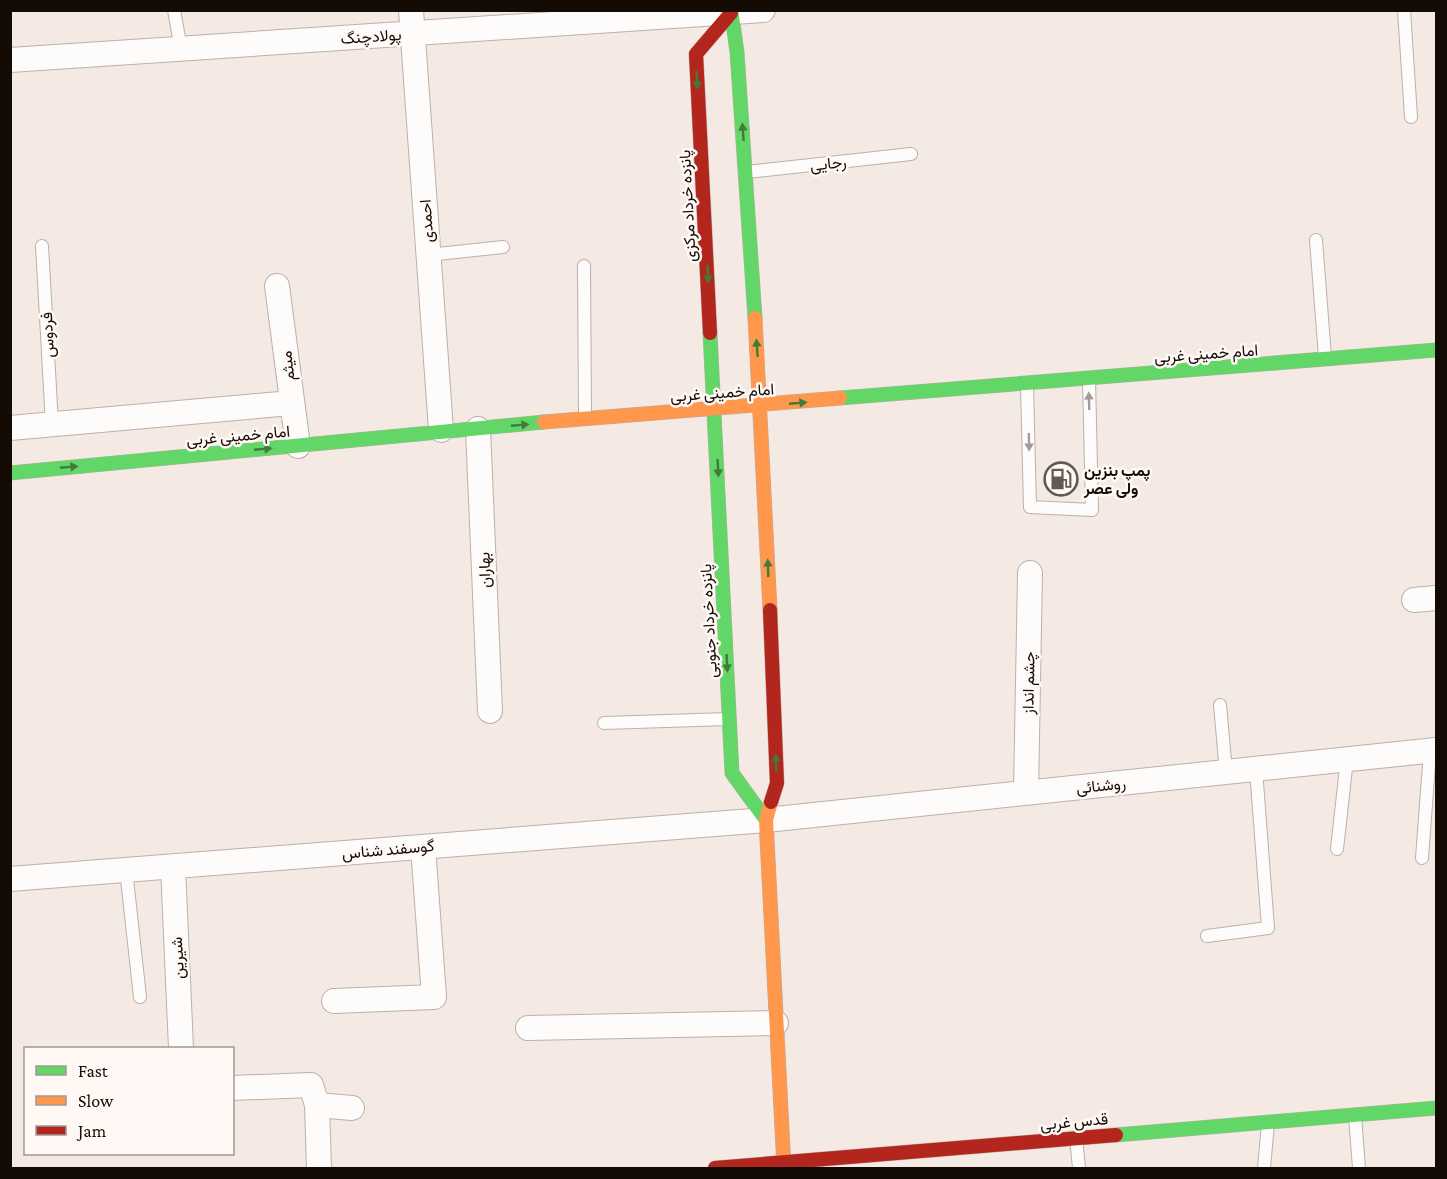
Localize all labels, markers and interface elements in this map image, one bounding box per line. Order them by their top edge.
street label: پولادچنگ [340,26,402,50]
one-way arrow [692,70,702,89]
one-way arrow [738,123,748,142]
street label: پانزده خرداد مرکزی [676,149,702,262]
street label: رجایی [809,153,847,176]
street label: احمدی [417,199,438,243]
one-way arrow [703,265,712,284]
street label: فردوس [38,311,59,358]
one-way arrow [753,338,762,357]
street label: امام خمینی غربی [1153,341,1259,368]
street label: میثم [277,350,300,382]
street label: امام خمینی غربی [669,380,775,407]
one-way arrow [1085,391,1094,410]
one-way arrow [788,398,807,408]
one-way arrow [510,420,529,430]
street label: امام خمینی غربی [185,422,291,450]
one-way arrow [1024,433,1033,452]
one-way arrow [253,445,272,454]
one-way arrow [713,458,722,477]
fuel station icon: پمپ بنزین ولی عصر [1043,461,1079,497]
one-way arrow [59,462,78,472]
place label: پمپ بنزین ولی عصر [1083,462,1150,499]
street label: بهاران [475,552,496,588]
one-way arrow [763,558,773,577]
street label: پانزده خرداد جنوبی [697,563,723,678]
street label: چشم انداز [1019,651,1041,716]
one-way arrow [722,653,731,672]
one-way arrow [772,753,781,772]
street label: روشنائی [1075,774,1127,799]
street label: گوسفند شناس [341,837,435,864]
street label: شیرین [168,936,189,979]
legend [24,1047,234,1155]
text: Fast [78,1061,109,1081]
text: Slow [78,1091,114,1111]
street label: قدس غربی [1039,1110,1109,1135]
text: Jam [76,1121,107,1141]

